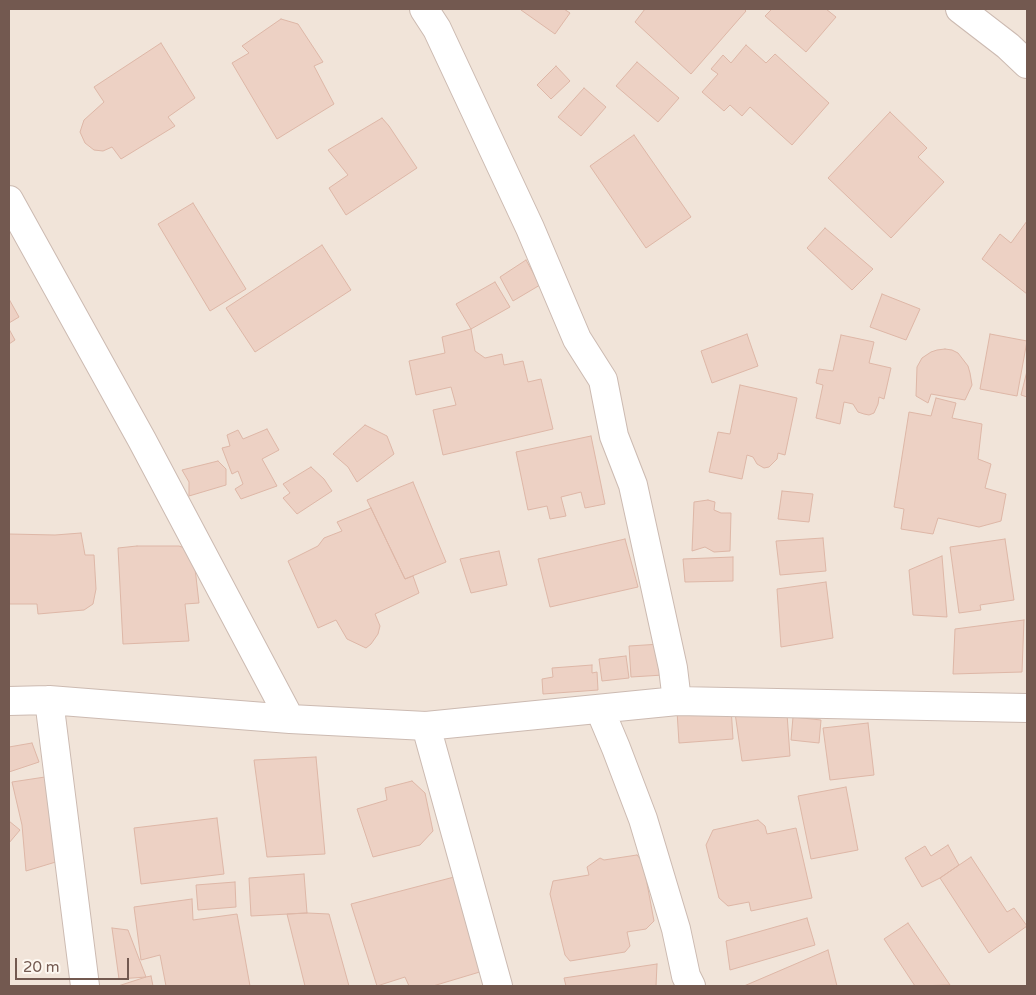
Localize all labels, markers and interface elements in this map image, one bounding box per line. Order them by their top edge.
scale bar [18,948,131,980]
text: 20 m [23,958,60,976]

